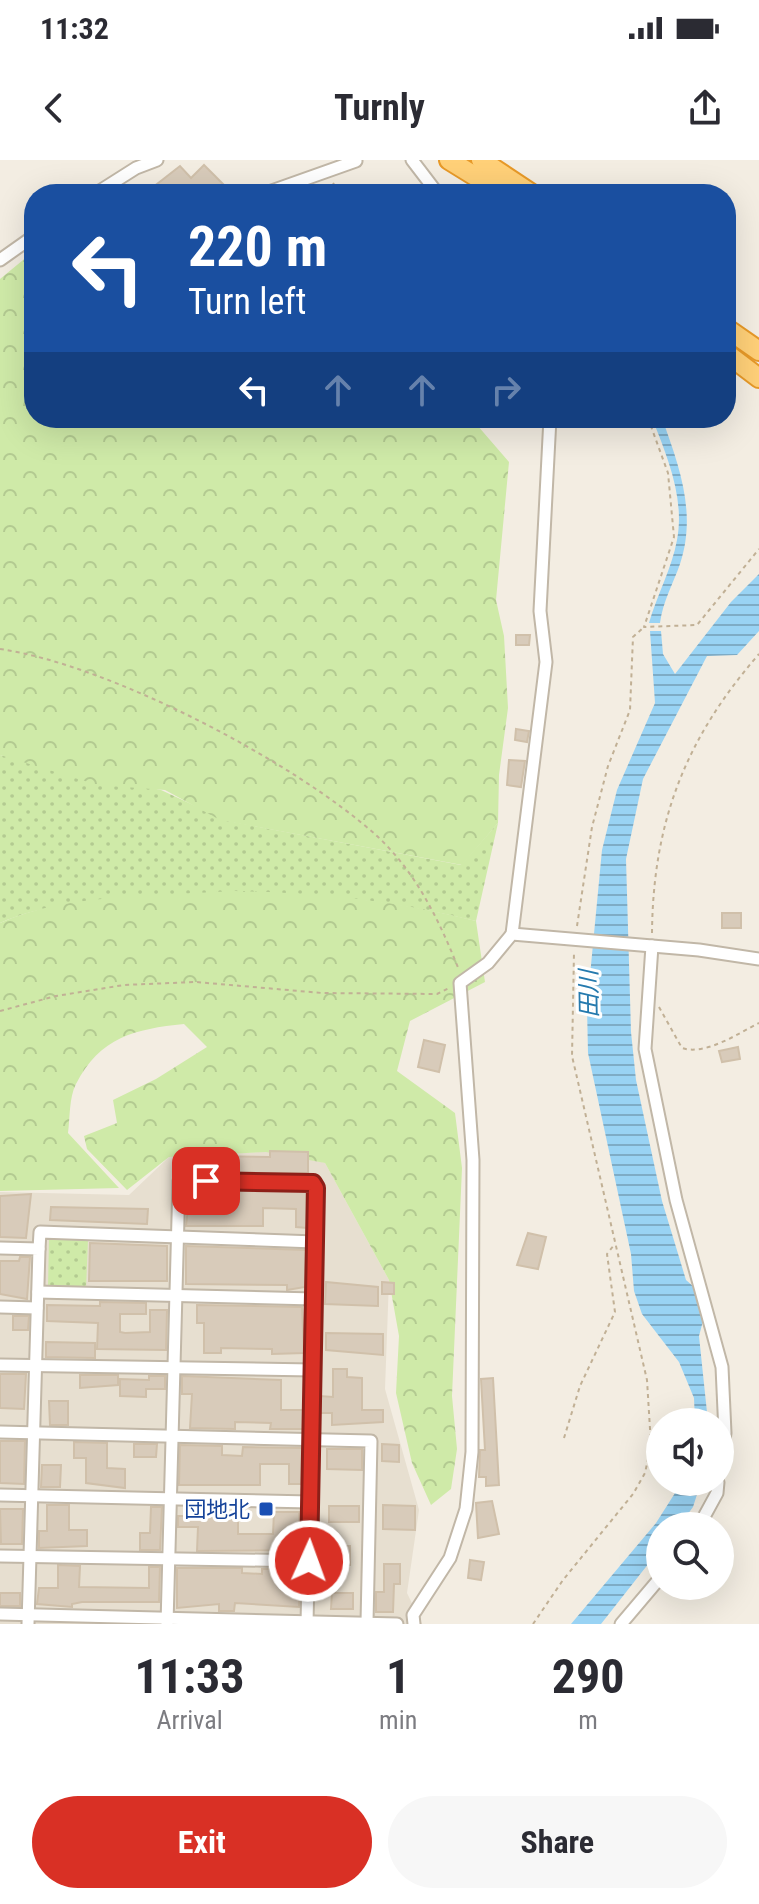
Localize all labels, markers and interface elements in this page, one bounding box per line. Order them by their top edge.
text: 11:32 [40,11,109,46]
icon: back [32,86,76,130]
icon: share [683,86,727,130]
text: Turnly [334,87,425,129]
text: 220 m [188,214,327,280]
icon: left [56,216,160,320]
text: Turn left [188,281,306,323]
icon: left [232,368,276,412]
icon: ahead [316,368,360,412]
icon: ahead [400,368,444,412]
icon: right [484,368,528,412]
water label: 田川 [575,967,603,1018]
pin [172,1147,240,1215]
icon: arrive [184,1159,228,1203]
map controls [646,1408,734,1600]
button: sound [646,1408,734,1496]
place label: 団地北 [184,1497,250,1522]
marker: 団地北 [257,1500,275,1518]
button: search [646,1512,734,1600]
position arrow [267,1519,351,1603]
text: 11:33 [134,1648,245,1705]
text: 1 [386,1648,410,1705]
text: 290 [552,1648,624,1705]
text: Arrival [156,1705,223,1735]
text: min [379,1705,417,1735]
text: m [578,1705,598,1735]
button: Exit [32,1796,372,1888]
button: Share [388,1796,727,1888]

